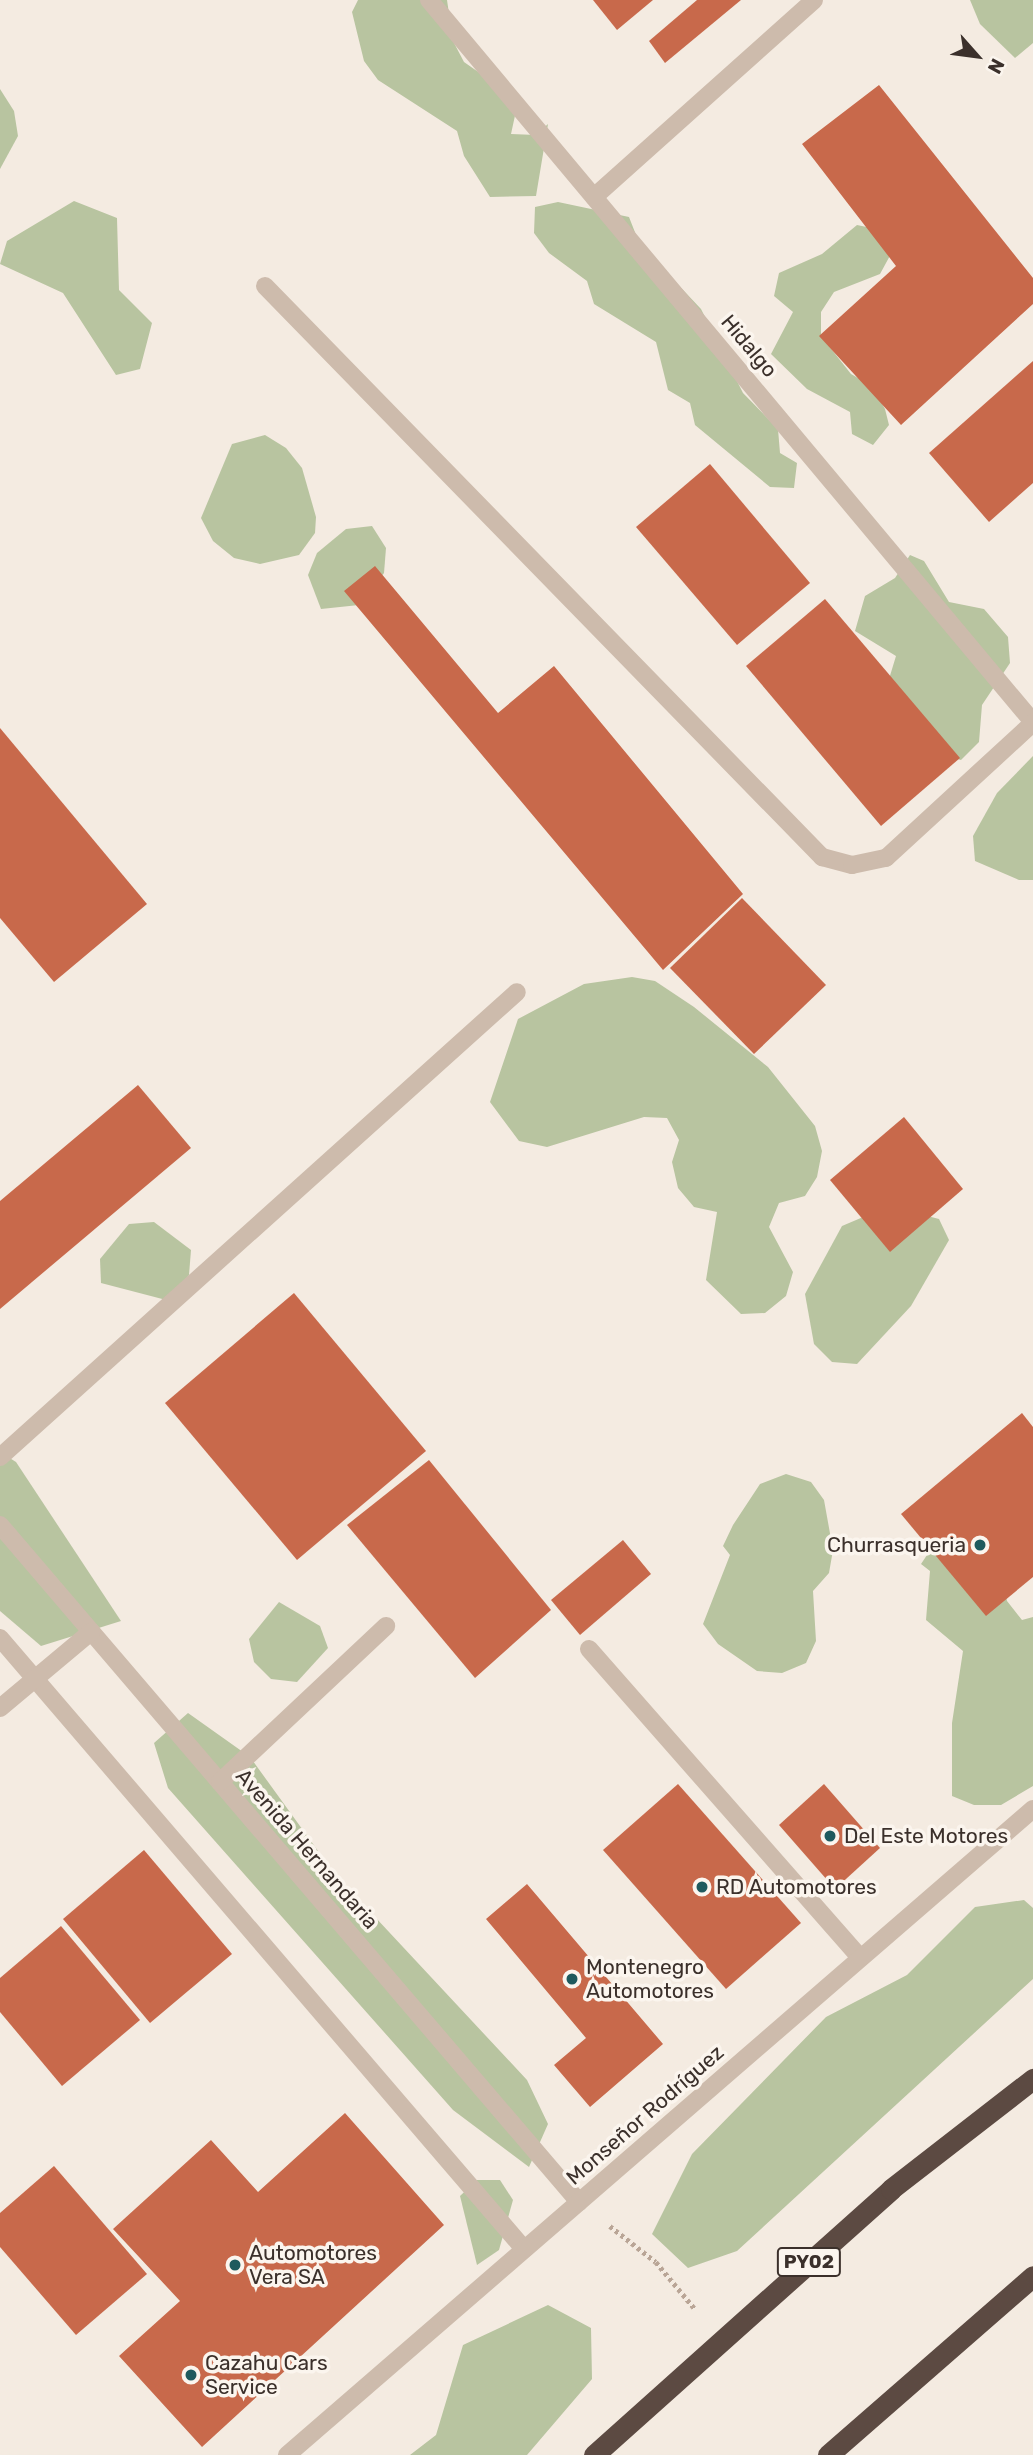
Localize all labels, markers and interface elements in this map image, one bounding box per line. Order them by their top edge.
north arrow [942,21,1012,91]
text: N [983,55,1009,78]
street label: Hidalgo [716,310,782,382]
place label: Churrasqueria [827,1532,966,1558]
marker: Churrasqueria [972,1537,988,1553]
street label: Avenida Hernandaria [231,1764,383,1934]
place label: Del Este Motores [844,1823,1008,1849]
marker: Del Este Motores [822,1828,838,1844]
place label: RD Automotores [716,1874,877,1900]
marker: RD Automotores [694,1879,710,1895]
place label: Montenegro Automotores [586,1954,714,2004]
marker: Montenegro Automotores [564,1971,580,1987]
street label: Monseñor Rodríguez [561,2040,729,2190]
place label: Automotores Vera SA [249,2240,377,2290]
road number: PY02 [776,2246,842,2278]
marker: Automotores Vera SA [227,2257,243,2273]
place label: Cazahu Cars Service [205,2350,328,2400]
marker: Cazahu Cars Service [183,2367,199,2383]

